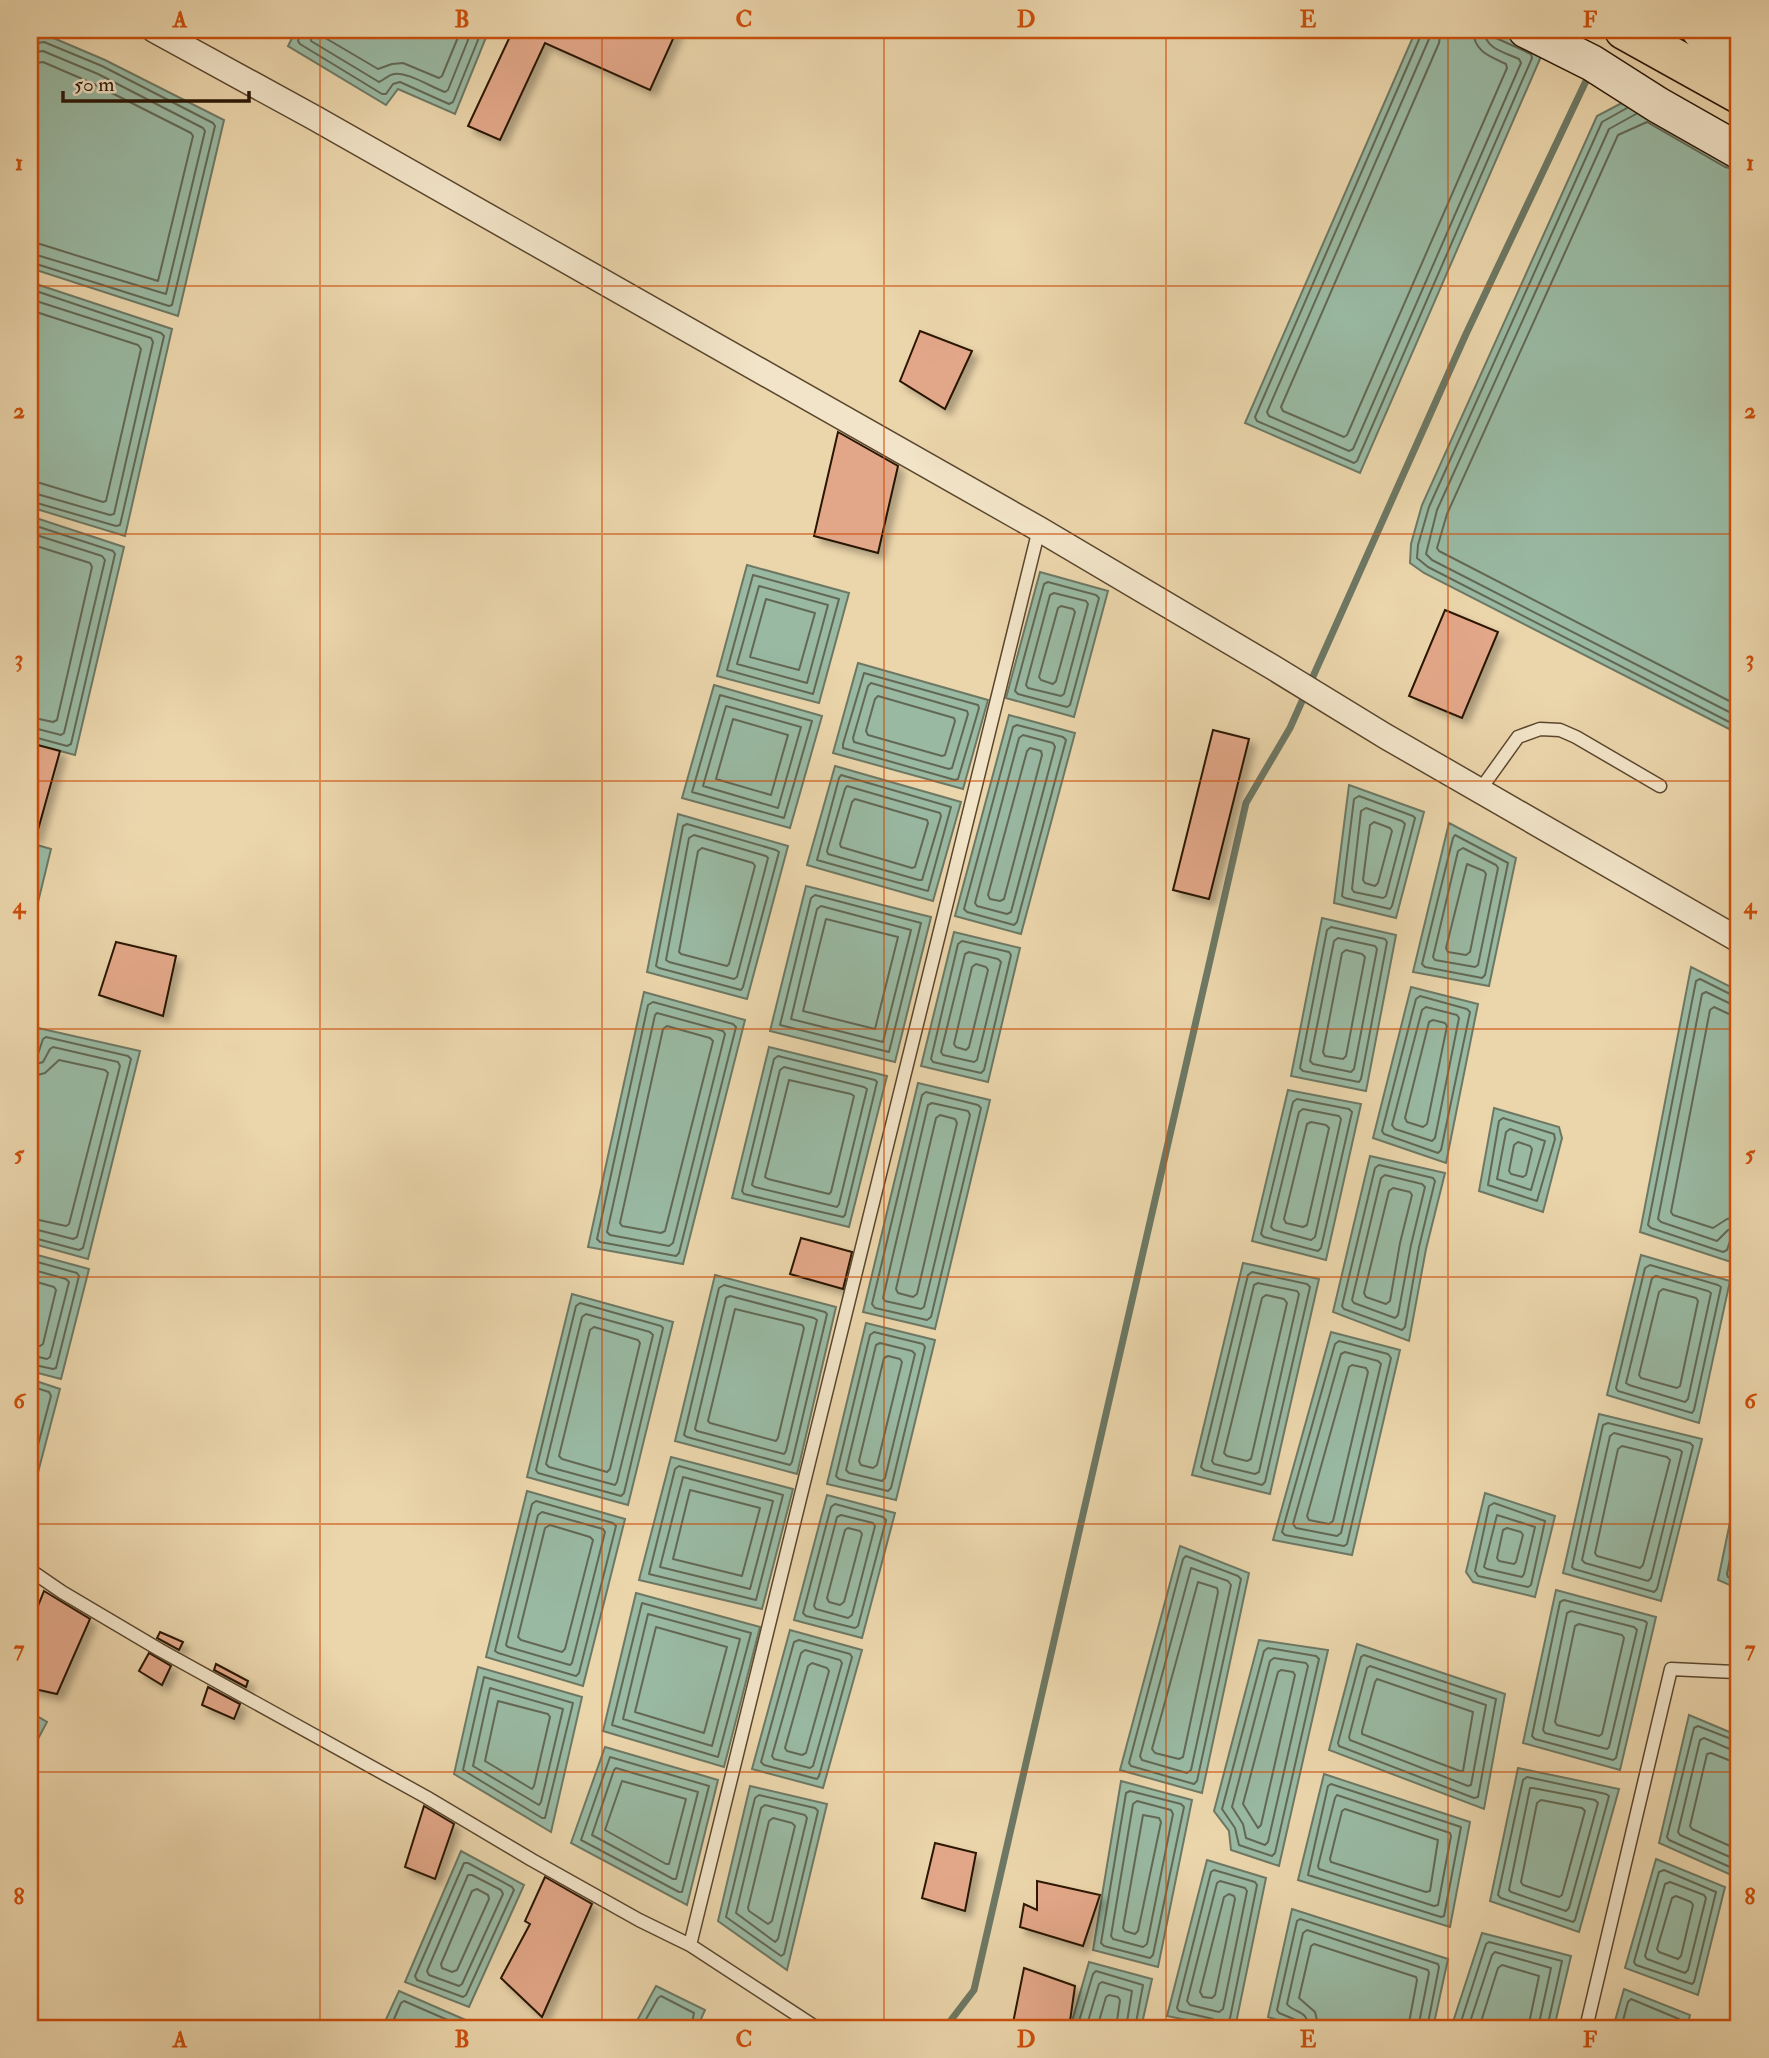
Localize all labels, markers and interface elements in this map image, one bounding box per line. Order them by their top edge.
text: A [172,5,188,34]
text: B [454,5,470,34]
text: C [736,5,752,34]
text: D [1017,5,1035,34]
text: E [1300,5,1317,34]
text: F [1583,5,1598,34]
scale bar [63,60,248,104]
text: 50 m [74,71,115,98]
text: 1 [15,148,23,177]
text: 1 [1746,148,1754,177]
text: 2 [13,396,25,425]
text: 2 [1744,396,1756,425]
text: 3 [15,644,23,673]
text: 3 [1746,644,1754,673]
text: 4 [12,891,27,920]
text: 4 [1743,891,1758,920]
text: 5 [14,1139,25,1168]
text: 5 [1745,1139,1756,1168]
text: 6 [13,1386,27,1415]
text: 6 [1744,1386,1758,1415]
text: 7 [14,1634,25,1663]
text: 7 [1745,1634,1756,1663]
text: 8 [14,1882,25,1911]
text: 8 [1745,1882,1756,1911]
text: A [172,2025,188,2054]
text: B [454,2025,470,2054]
text: C [736,2025,752,2054]
text: D [1017,2025,1035,2054]
text: E [1300,2025,1317,2054]
text: F [1583,2025,1598,2054]

